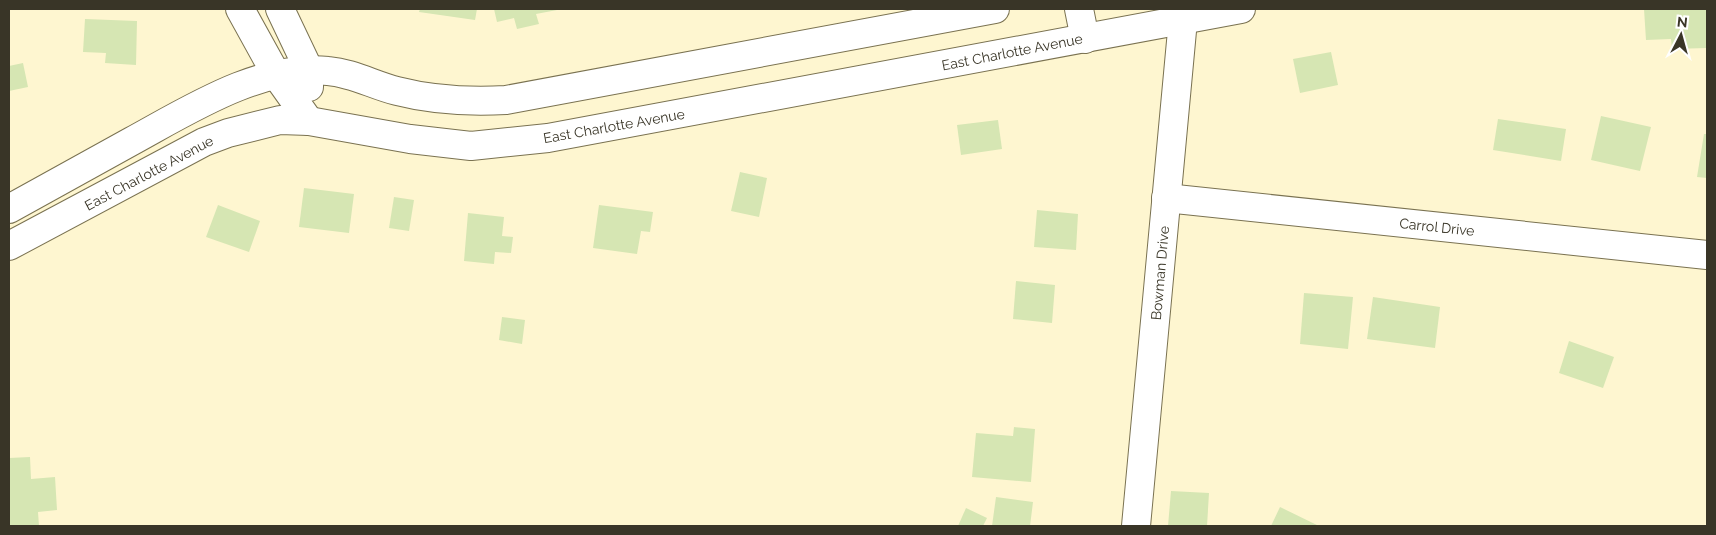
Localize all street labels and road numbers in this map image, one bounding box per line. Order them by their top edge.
street label: East Charlotte Avenue [940,30,1084,74]
street label: East Charlotte Avenue [542,106,686,146]
street label: East Charlotte Avenue [82,132,216,214]
street label: Carrol Drive [1399,215,1475,239]
street label: Bowman Drive [1148,225,1172,321]

